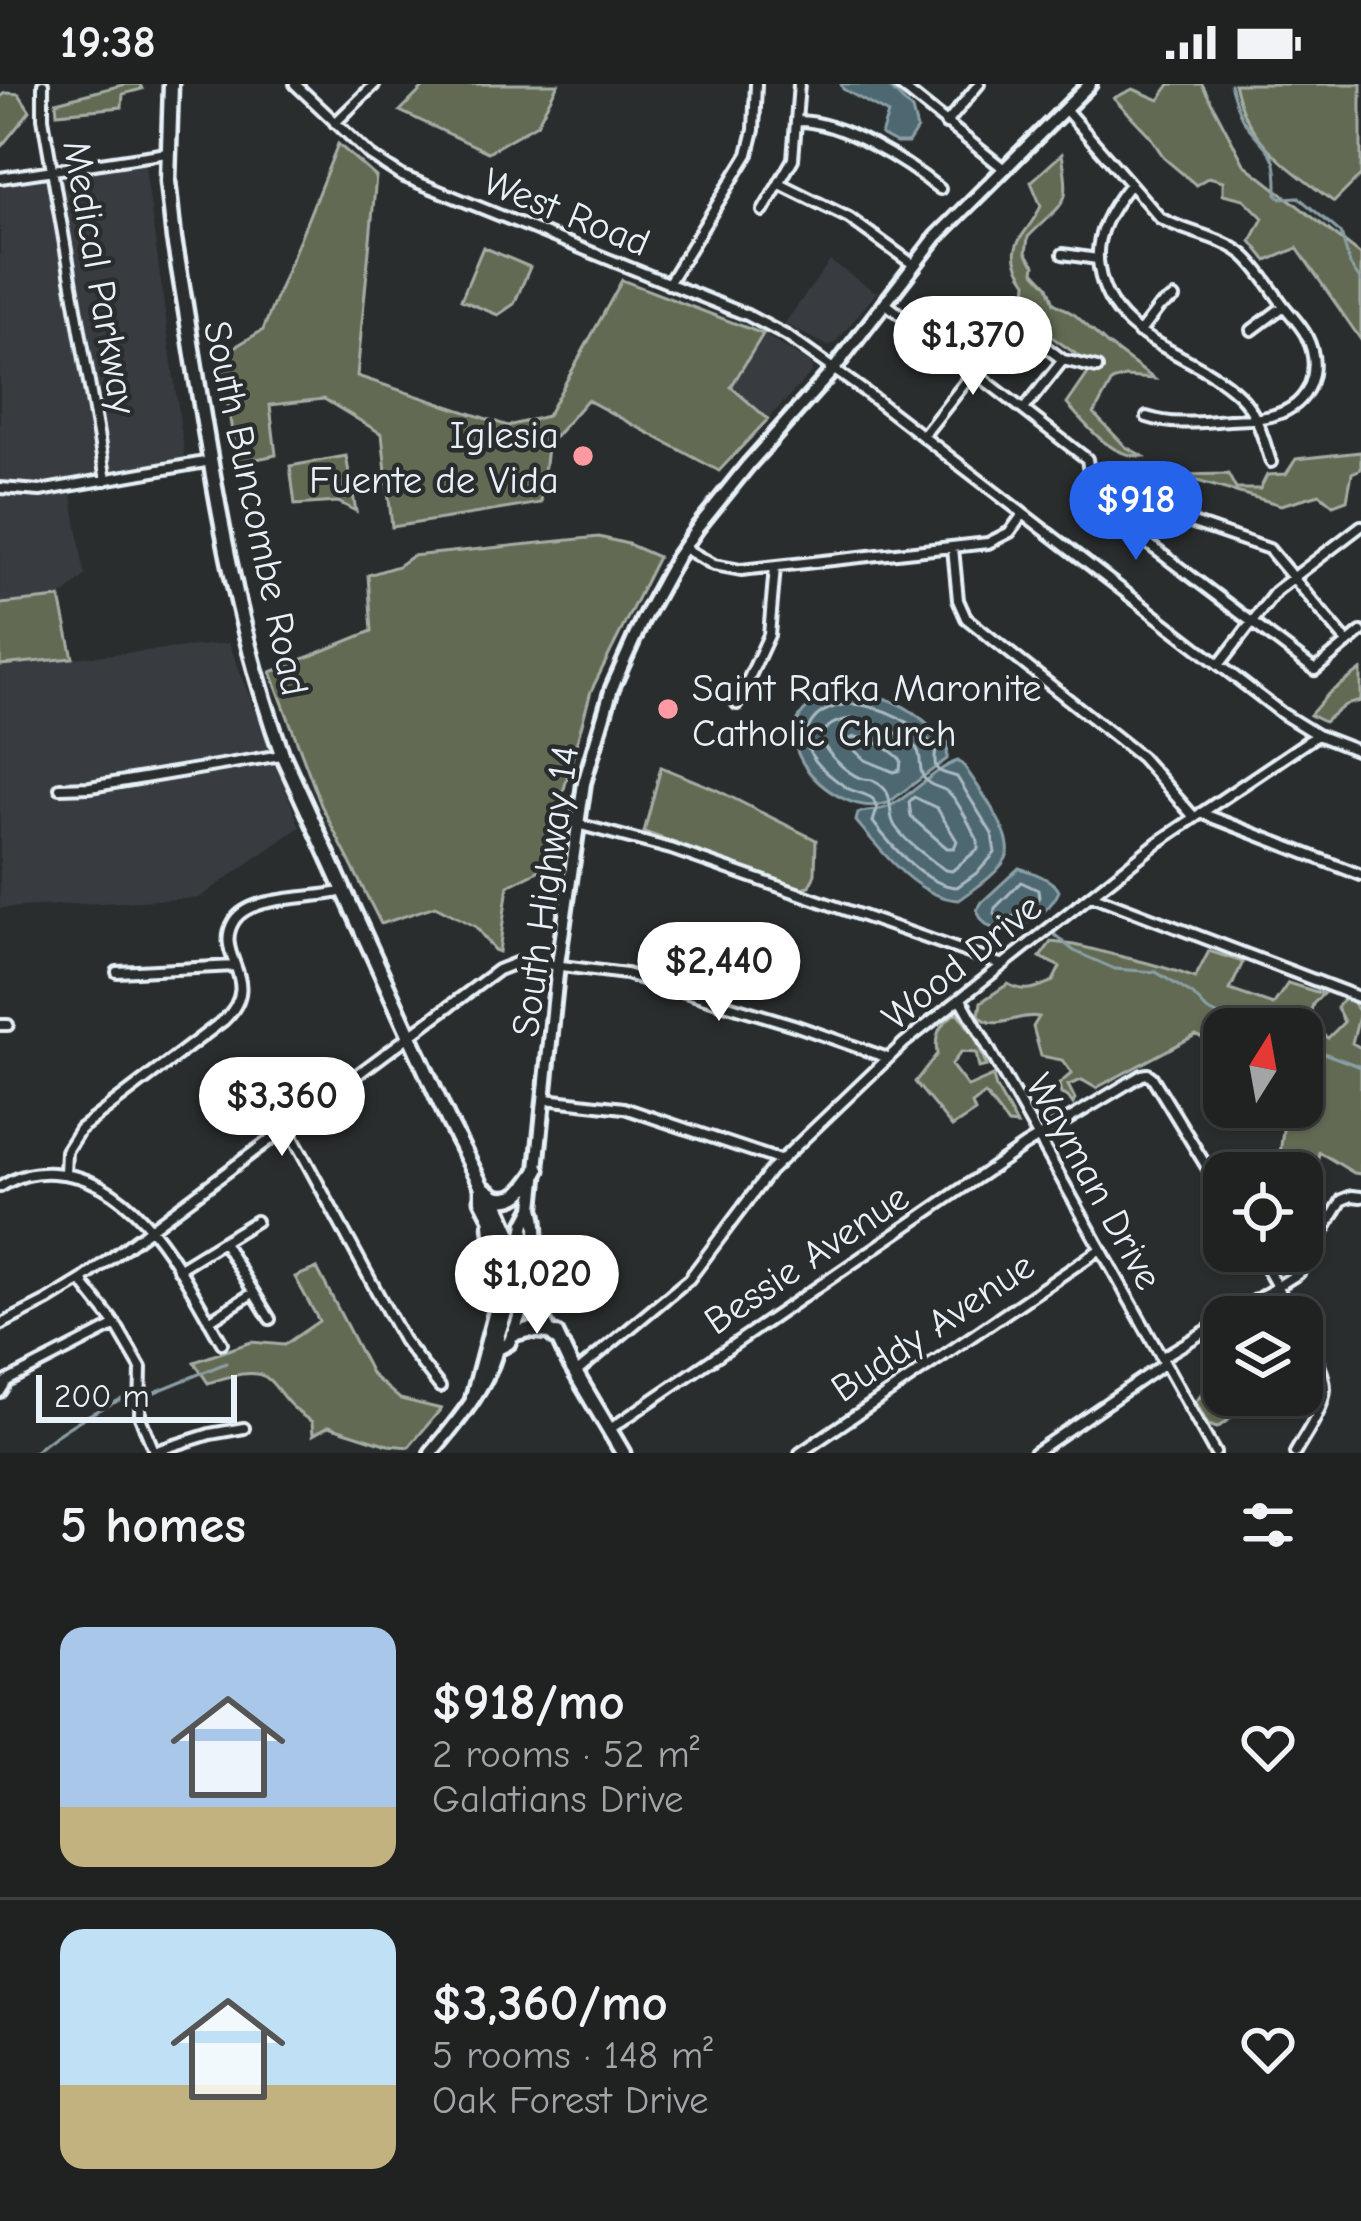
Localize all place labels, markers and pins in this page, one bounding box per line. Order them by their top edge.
pin: $1,370 [875,296,1071,398]
place label: Iglesia Fuente de Vida [309,413,559,503]
marker: Iglesia Fuente de Vida [570,443,596,469]
pin: $918 [1065,461,1207,563]
place label: Saint Rafka Maronite Catholic Church [692,666,1041,756]
marker: Saint Rafka Maronite Catholic Church [655,696,681,722]
pin: $2,440 [621,922,817,1024]
pin: $3,360 [184,1057,380,1159]
pin: $1,020 [439,1235,635,1337]

